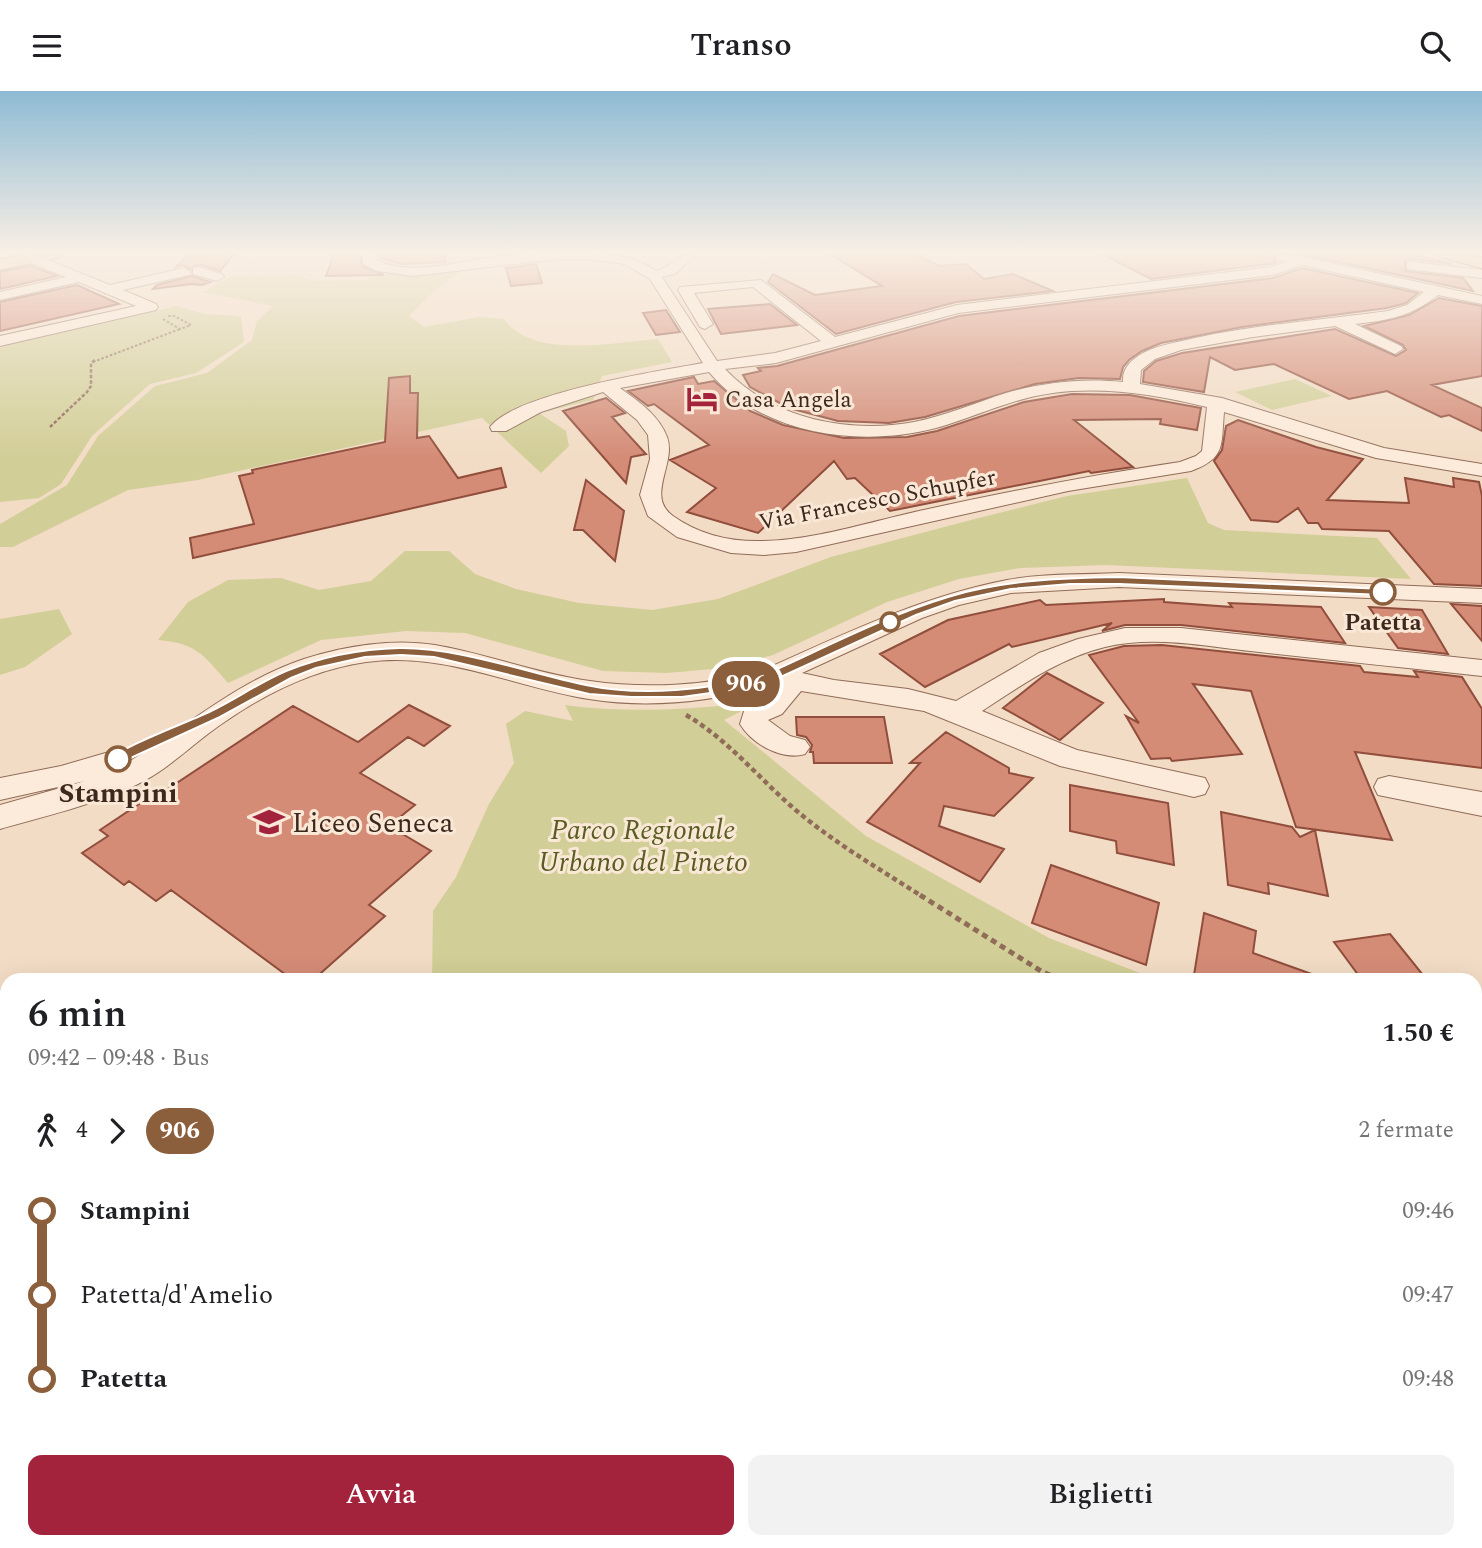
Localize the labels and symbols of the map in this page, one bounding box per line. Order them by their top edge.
hotel icon: Casa Angela [685,382,719,416]
place label: Casa Angela [725,383,852,418]
street label: Via Francesco Schupfer [756,460,999,541]
marker: Patetta [1370,579,1396,605]
place label: Patetta [1344,606,1422,641]
unlabelled marker [880,612,900,632]
line badge: 906 [706,661,786,707]
marker: Stampini [105,746,131,772]
place label: Stampini [59,772,177,815]
place label: Liceo Seneca [292,802,454,845]
school or university icon: Liceo Seneca [252,805,286,839]
park label: Parco Regionale Urbano del Pineto [538,809,748,884]

